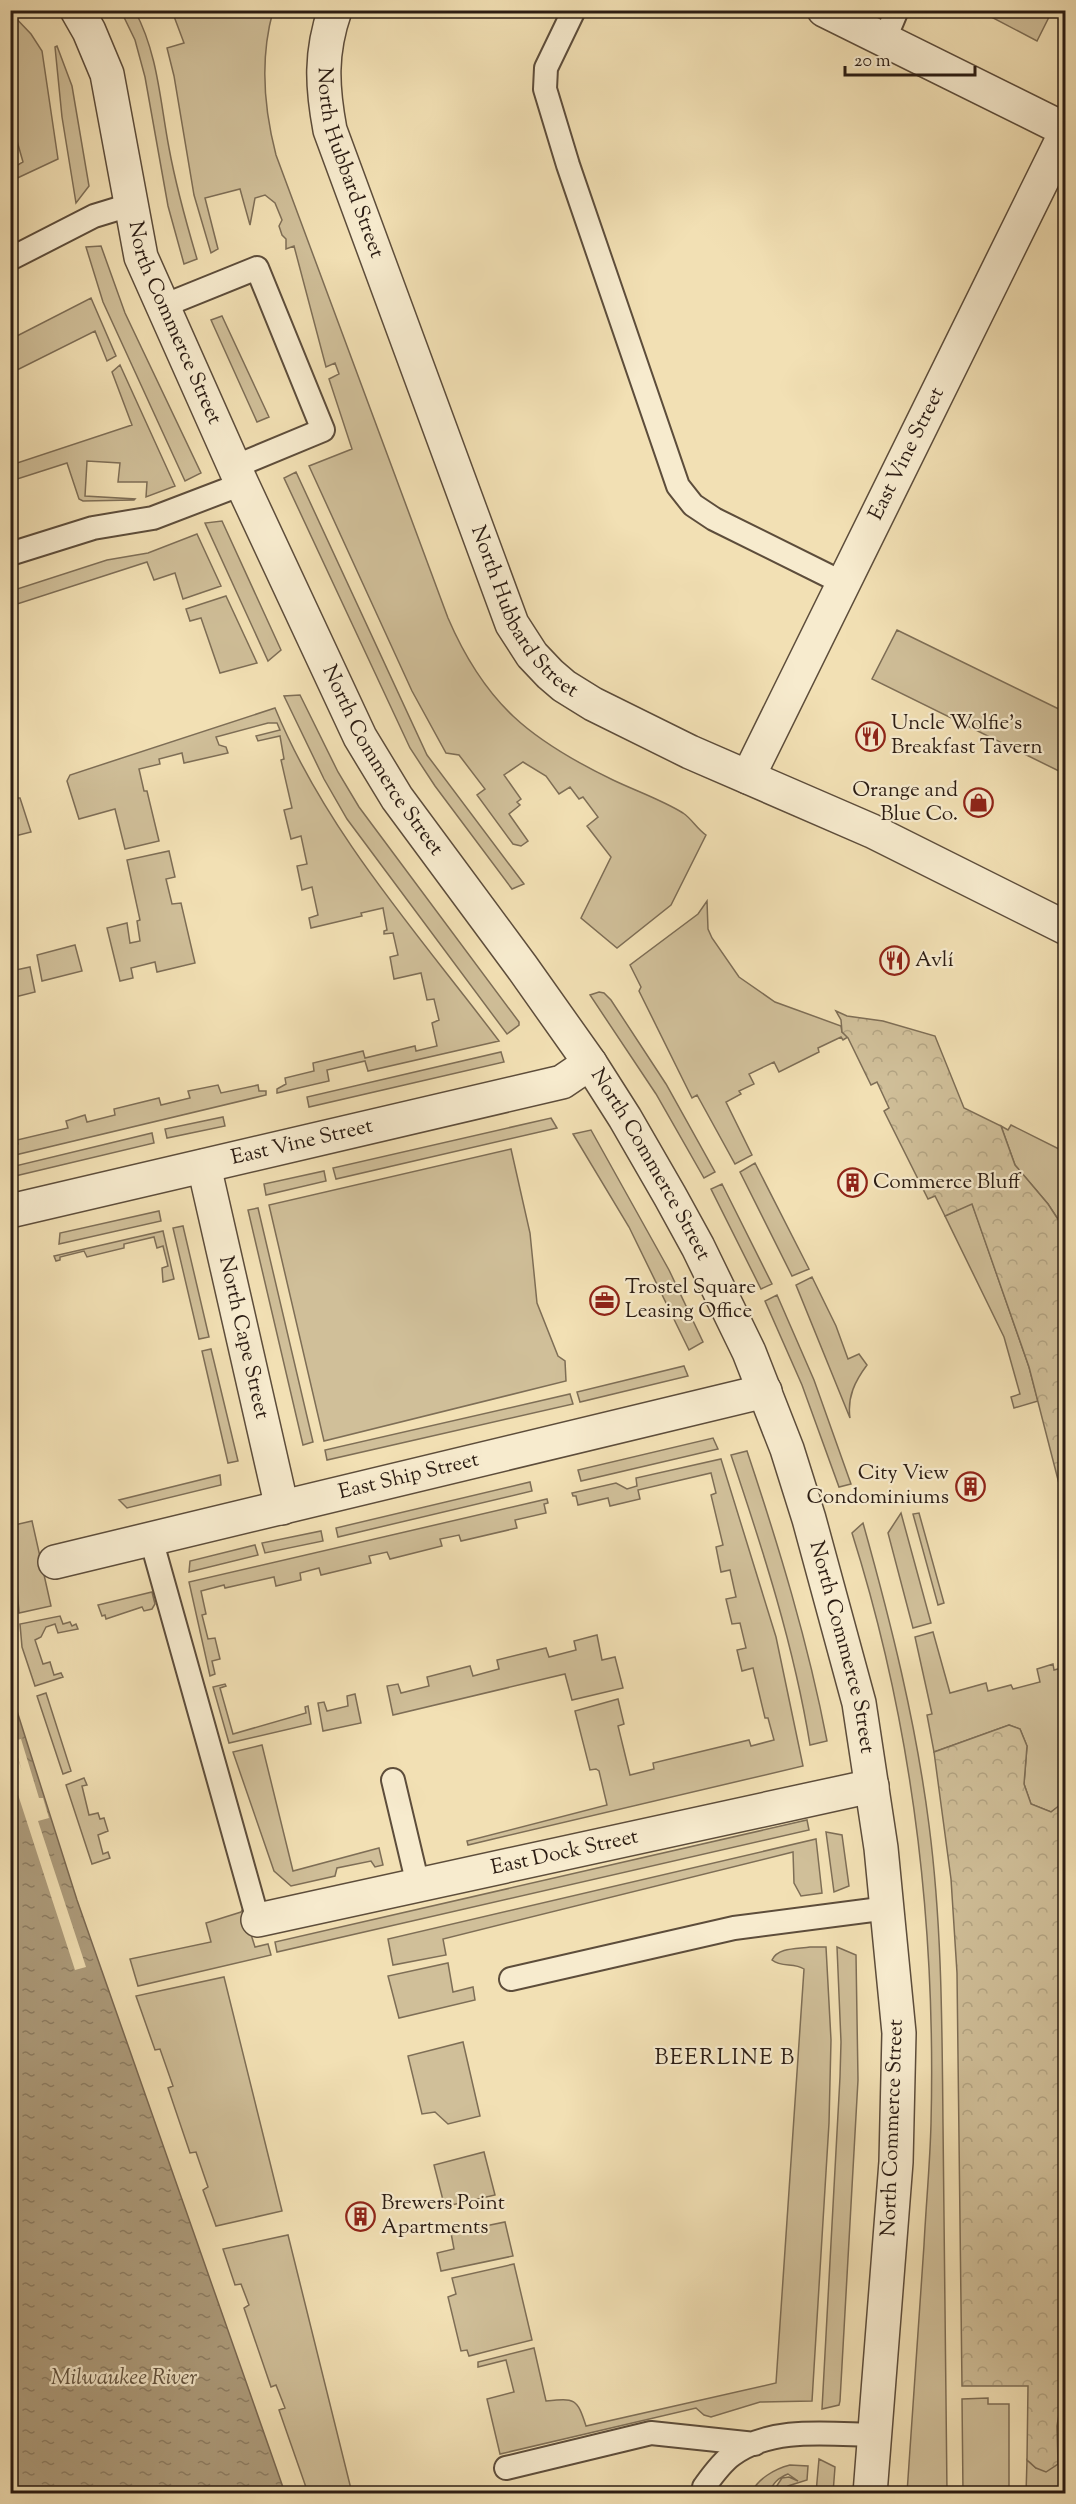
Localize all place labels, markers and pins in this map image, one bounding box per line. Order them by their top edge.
place label: Uncle Wolfie's Breakfast Tavern [891,709,1043,763]
restaurant icon: Uncle Wolfie's Breakfast Tavern [854,720,886,752]
place label: Orange and Blue Co. [852,776,958,830]
shop icon: Orange and Blue Co. [963,787,995,819]
restaurant icon: Avlí [878,945,910,977]
place label: Avlí [915,946,954,976]
building icon: Commerce Bluff [836,1167,868,1199]
place label: Commerce Bluff [873,1168,1022,1198]
place label: Trostel Square Leasing Office [625,1273,756,1327]
office icon: Trostel Square Leasing Office [588,1284,620,1316]
place label: City View Condominiums [807,1459,949,1513]
building icon: City View Condominiums [954,1470,986,1502]
place label: Brewers Point Apartments [381,2189,505,2243]
building icon: Brewers Point Apartments [344,2200,376,2232]

